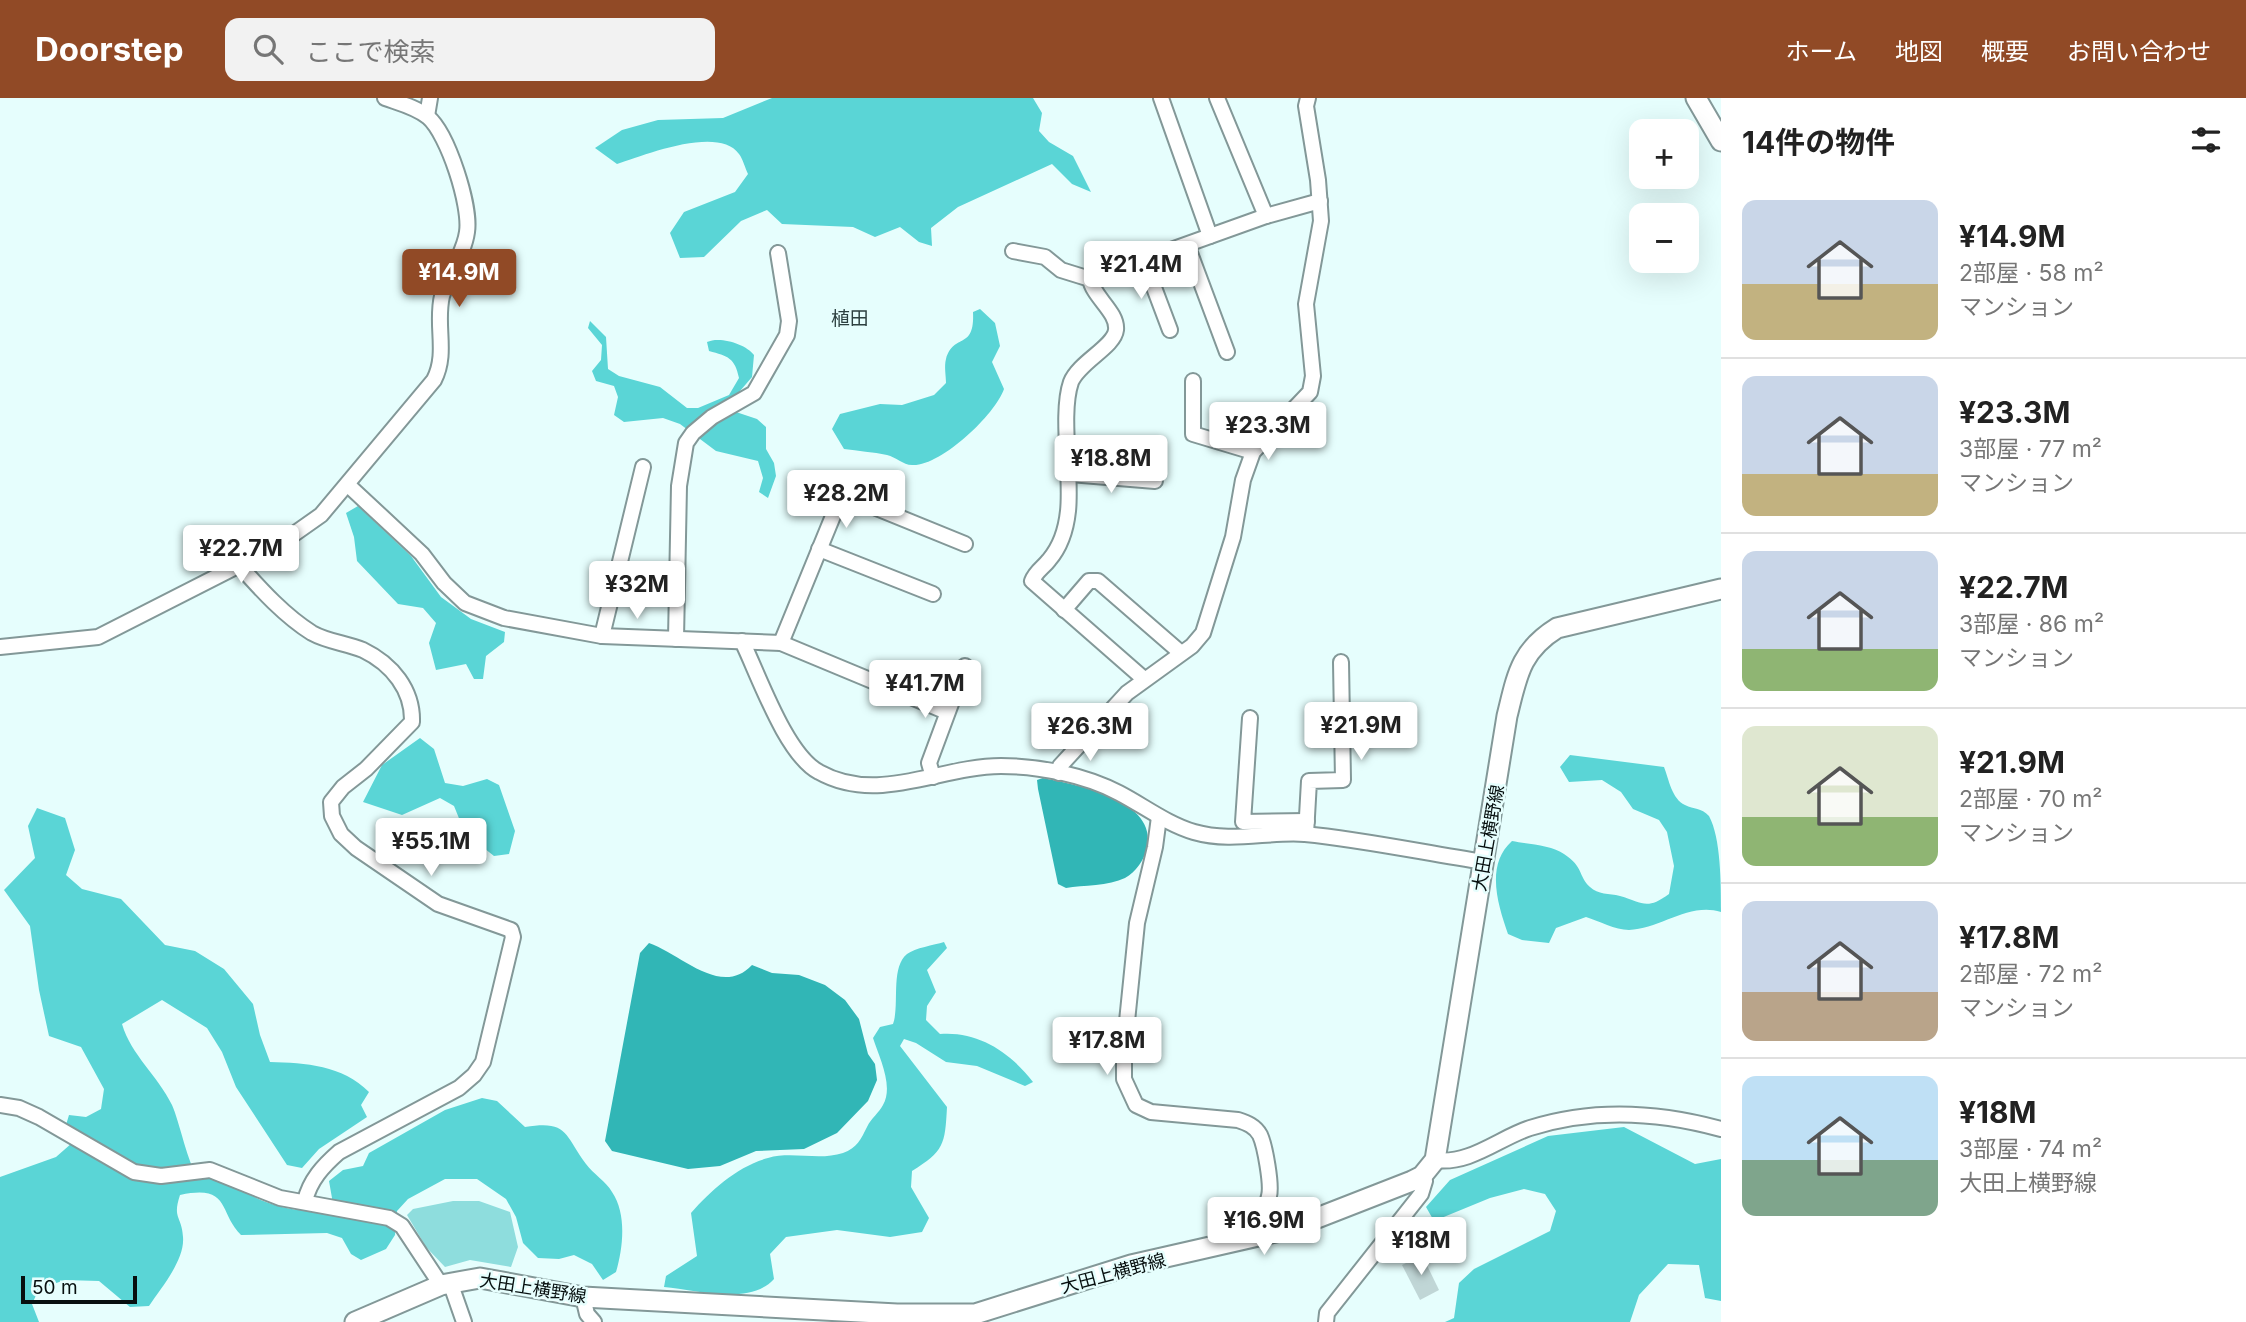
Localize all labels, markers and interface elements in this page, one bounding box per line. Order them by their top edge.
search box [225,18,715,81]
text: Doorstep [35,29,183,69]
icon: search [249,30,287,68]
text: ここで検索 [305,36,435,67]
text: ホーム [1786,37,1857,66]
text: 地図 [1895,37,1943,66]
text: 概要 [1981,37,2029,66]
text: お問い合わせ [2067,37,2211,66]
map controls [1629,119,1699,273]
button: + [1629,119,1699,189]
icon: filters [2187,121,2225,159]
text: 14件の物件 [1742,124,1895,160]
button: − [1629,203,1699,273]
text: ¥14.9M [1959,218,2065,254]
icon: home [1798,228,1882,312]
pin: ¥21.4M [1084,242,1198,301]
pin: ¥14.9M [402,250,516,309]
text: ¥21.4M [1100,250,1182,278]
text: ¥14.9M [418,258,500,286]
text: 2部屋 · 58 m² [1959,259,2104,287]
text: マンション [1959,293,2074,321]
district label: 植田 [831,307,869,330]
text: ¥23.3M [1959,394,2070,430]
pin: ¥23.3M [1211,402,1325,462]
icon: home [1798,404,1882,488]
text: ¥23.3M [1225,411,1311,439]
text: 3部屋 · 77 m² [1959,435,2102,463]
pin: ¥18.8M [1054,436,1168,495]
text: ¥18.8M [1071,444,1151,472]
text: マンション [1959,469,2074,497]
pin: ¥28.2M [789,470,903,530]
text: ¥28.2M [803,479,889,507]
pin: ¥22.7M [184,526,298,585]
text: ¥22.7M [199,534,283,562]
pin: ¥32M [596,561,678,621]
text: ¥22.7M [1959,569,2069,605]
text: ¥32M [605,570,669,598]
icon: home [1798,579,1882,663]
text: 3部屋 · 86 m² [1959,610,2104,638]
text: マンション [1959,644,2074,672]
pin: ¥41.7M [868,660,982,720]
text: ¥41.7M [885,669,965,697]
pin: ¥21.9M [1304,702,1418,762]
pin: ¥26.3M [1033,704,1147,763]
text: ¥21.9M [1320,711,1402,739]
text: ¥26.3M [1047,712,1133,740]
text: ¥21.9M [1959,744,2065,780]
icon: home [1798,754,1882,838]
street label: 大田上横野線 [1468,783,1508,893]
text: 2部屋 · 70 m² [1959,785,2103,813]
pin: ¥55.1M [374,818,488,878]
text: マンション [1959,819,2074,847]
text: ¥55.1M [392,827,470,855]
text: ¥17.8M [1959,919,2059,955]
icon: home [1798,929,1882,1013]
text: 2部屋 · 72 m² [1959,960,2102,988]
text: マンション [1959,994,2074,1022]
pin: ¥17.8M [1050,1018,1164,1077]
text: ¥17.8M [1069,1026,1145,1054]
text: ¥18M [1959,1094,2037,1130]
icon: home [1798,1104,1882,1188]
text: 3部屋 · 74 m² [1959,1135,2102,1163]
text: 大田上横野線 [1959,1169,2097,1197]
pin: ¥16.9M [1207,1198,1321,1257]
text: ¥16.9M [1223,1206,1305,1234]
pin: ¥18M [1380,1218,1462,1277]
text: ¥18M [1391,1226,1451,1254]
street label: 大田上横野線 [1058,1249,1168,1297]
street label: 大田上横野線 [478,1269,588,1307]
scale bar [21,1273,136,1305]
text: 50 m [32,1276,78,1299]

